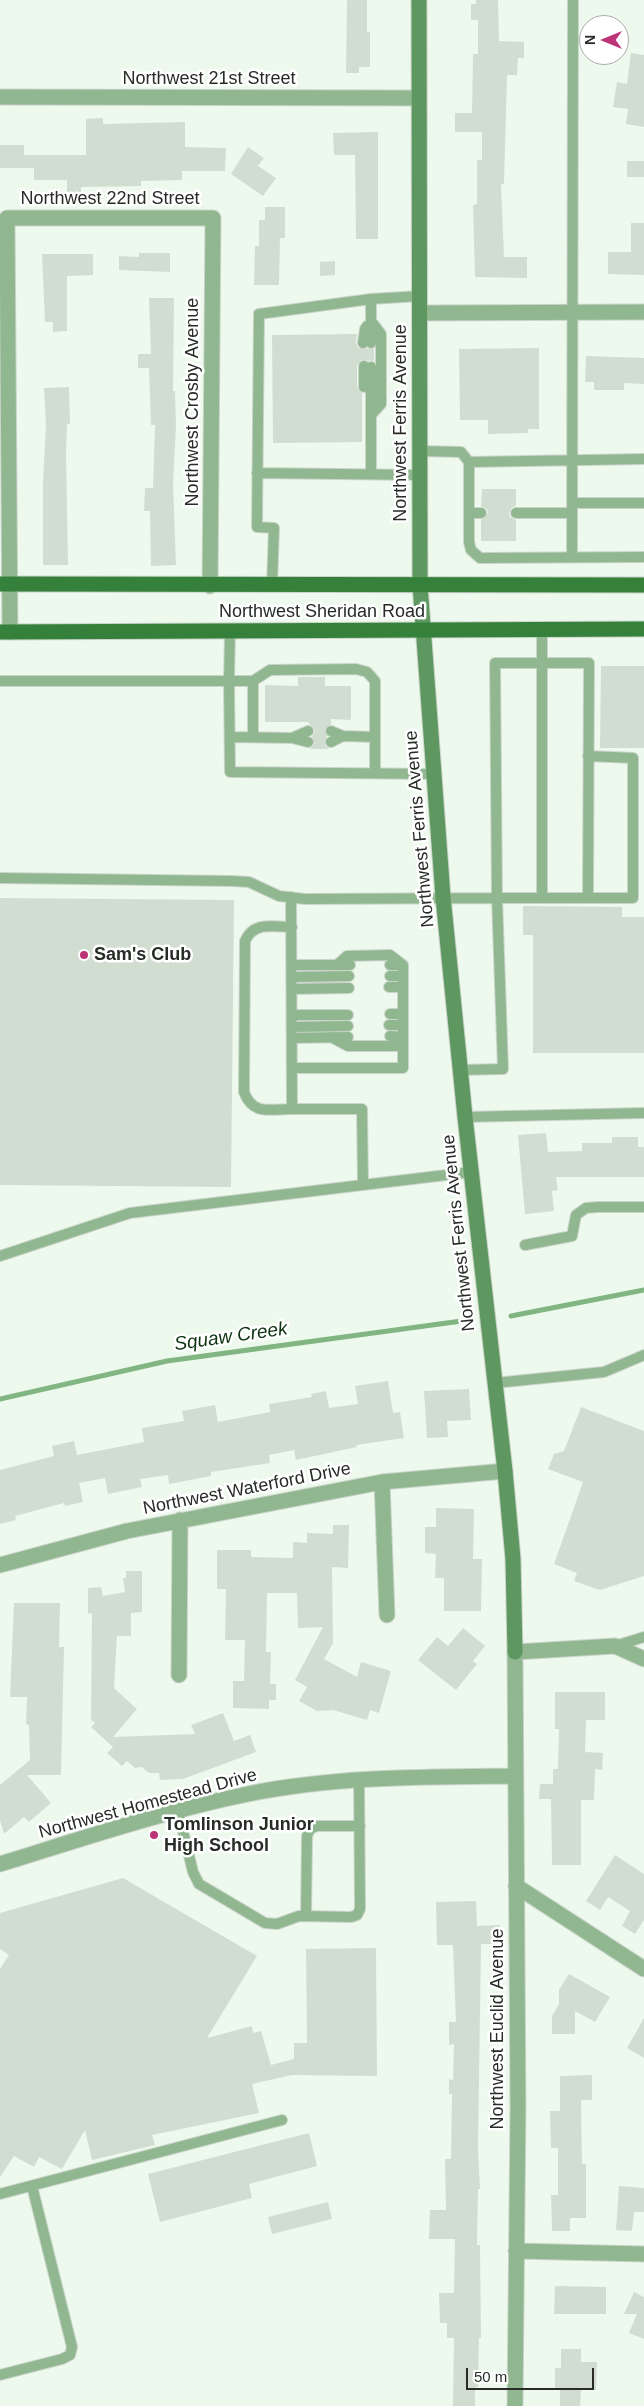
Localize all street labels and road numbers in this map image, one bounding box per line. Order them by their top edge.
street label: Northwest 21st Street [122,68,296,90]
street label: Northwest 22nd Street [20,188,200,210]
street label: Northwest Crosby Avenue [182,298,204,506]
street label: Northwest Ferris Avenue [390,324,412,522]
street label: Northwest Sheridan Road [219,601,425,623]
street label: Northwest Ferris Avenue [401,730,439,928]
street label: Northwest Ferris Avenue [438,1134,480,1332]
street label: Northwest Waterford Drive [141,1458,353,1520]
street label: Northwest Homestead Drive [36,1764,260,1844]
street label: Northwest Euclid Avenue [487,1929,509,2129]

